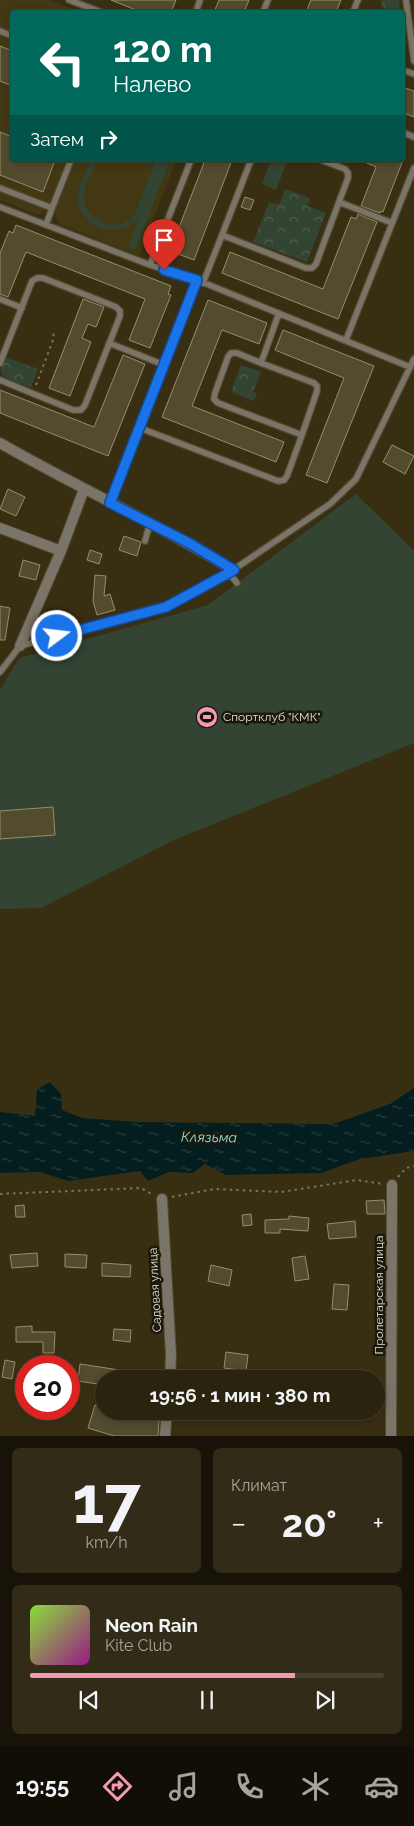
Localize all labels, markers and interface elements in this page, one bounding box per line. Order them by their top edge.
text: 120 m [113,29,213,70]
icon: left [30,30,95,95]
text: Налево [113,71,191,97]
icon: right [94,125,122,153]
text: Затем [30,128,84,150]
pin [143,219,185,270]
icon: arrive [150,226,178,254]
position arrow [30,609,82,661]
sports icon: Спортклуб "КМК" [195,705,219,729]
place label: Спортклуб "КМК" [223,710,321,724]
water label: Клязьма [181,1129,237,1145]
street label: Пролетарская улица [372,1236,386,1354]
street label: Садовая улица [146,1247,164,1333]
speed limit sign: 20 [15,1355,80,1420]
text: 19:56 · 1 мин · 380 m [149,1384,331,1406]
text: 17 [72,1462,141,1538]
text: Климат [231,1476,287,1495]
text: 20° [282,1501,337,1546]
text: − [231,1507,246,1540]
text: + [372,1507,384,1540]
text: km/h [85,1533,128,1552]
text: Neon Rain [105,1614,198,1636]
text: Kite Club [105,1636,172,1655]
icon: previous [75,1686,103,1714]
icon: pause [193,1686,221,1714]
icon: next [311,1686,339,1714]
icon: directions [100,1769,135,1804]
icon: music [166,1769,201,1804]
icon: phone [232,1769,267,1804]
icon: climate [298,1769,333,1804]
icon: car [364,1769,399,1804]
text: 19:55 [15,1773,69,1799]

